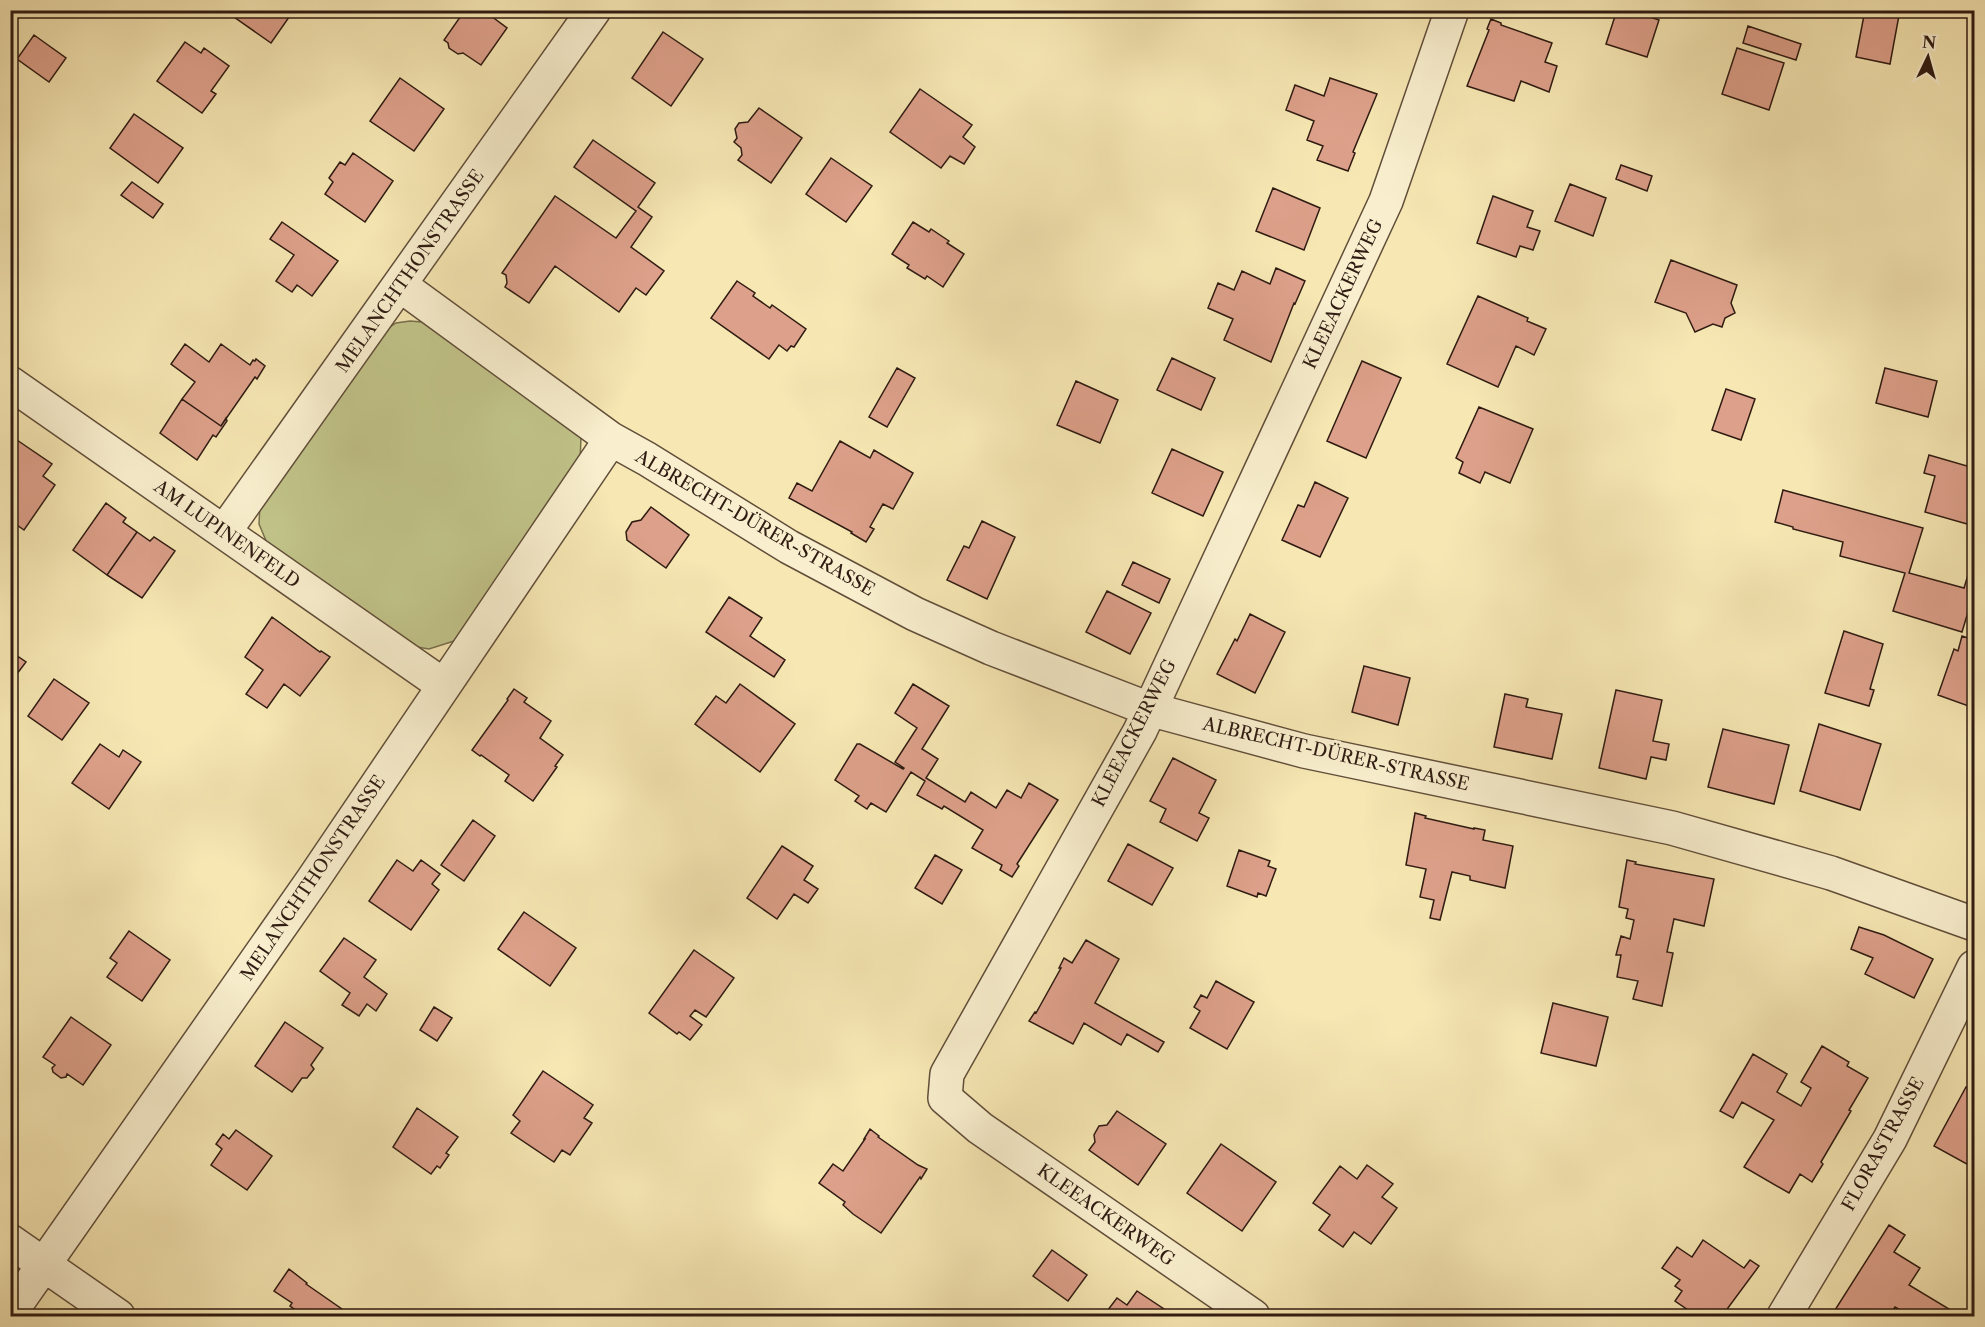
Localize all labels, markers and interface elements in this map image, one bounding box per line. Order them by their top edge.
north arrow [1898,27,1958,87]
text: N [1922,31,1937,53]
street label: MELANCHTHONSTRASSE [331,165,489,377]
street label: KLEEACKERWEG [1299,215,1388,372]
street label: ALBRECHT-DÜRER-STRASSE [631,444,879,601]
street label: AM LUPINENFELD [149,475,304,593]
street label: KLEEACKERWEG [1087,655,1181,810]
street label: ALBRECHT-DÜRER-STRASSE [1200,711,1472,795]
street label: MELANCHTHONSTRASSE [236,771,390,985]
street label: FLORASTRASSE [1837,1073,1929,1215]
street label: KLEEACKERWEG [1033,1159,1179,1271]

